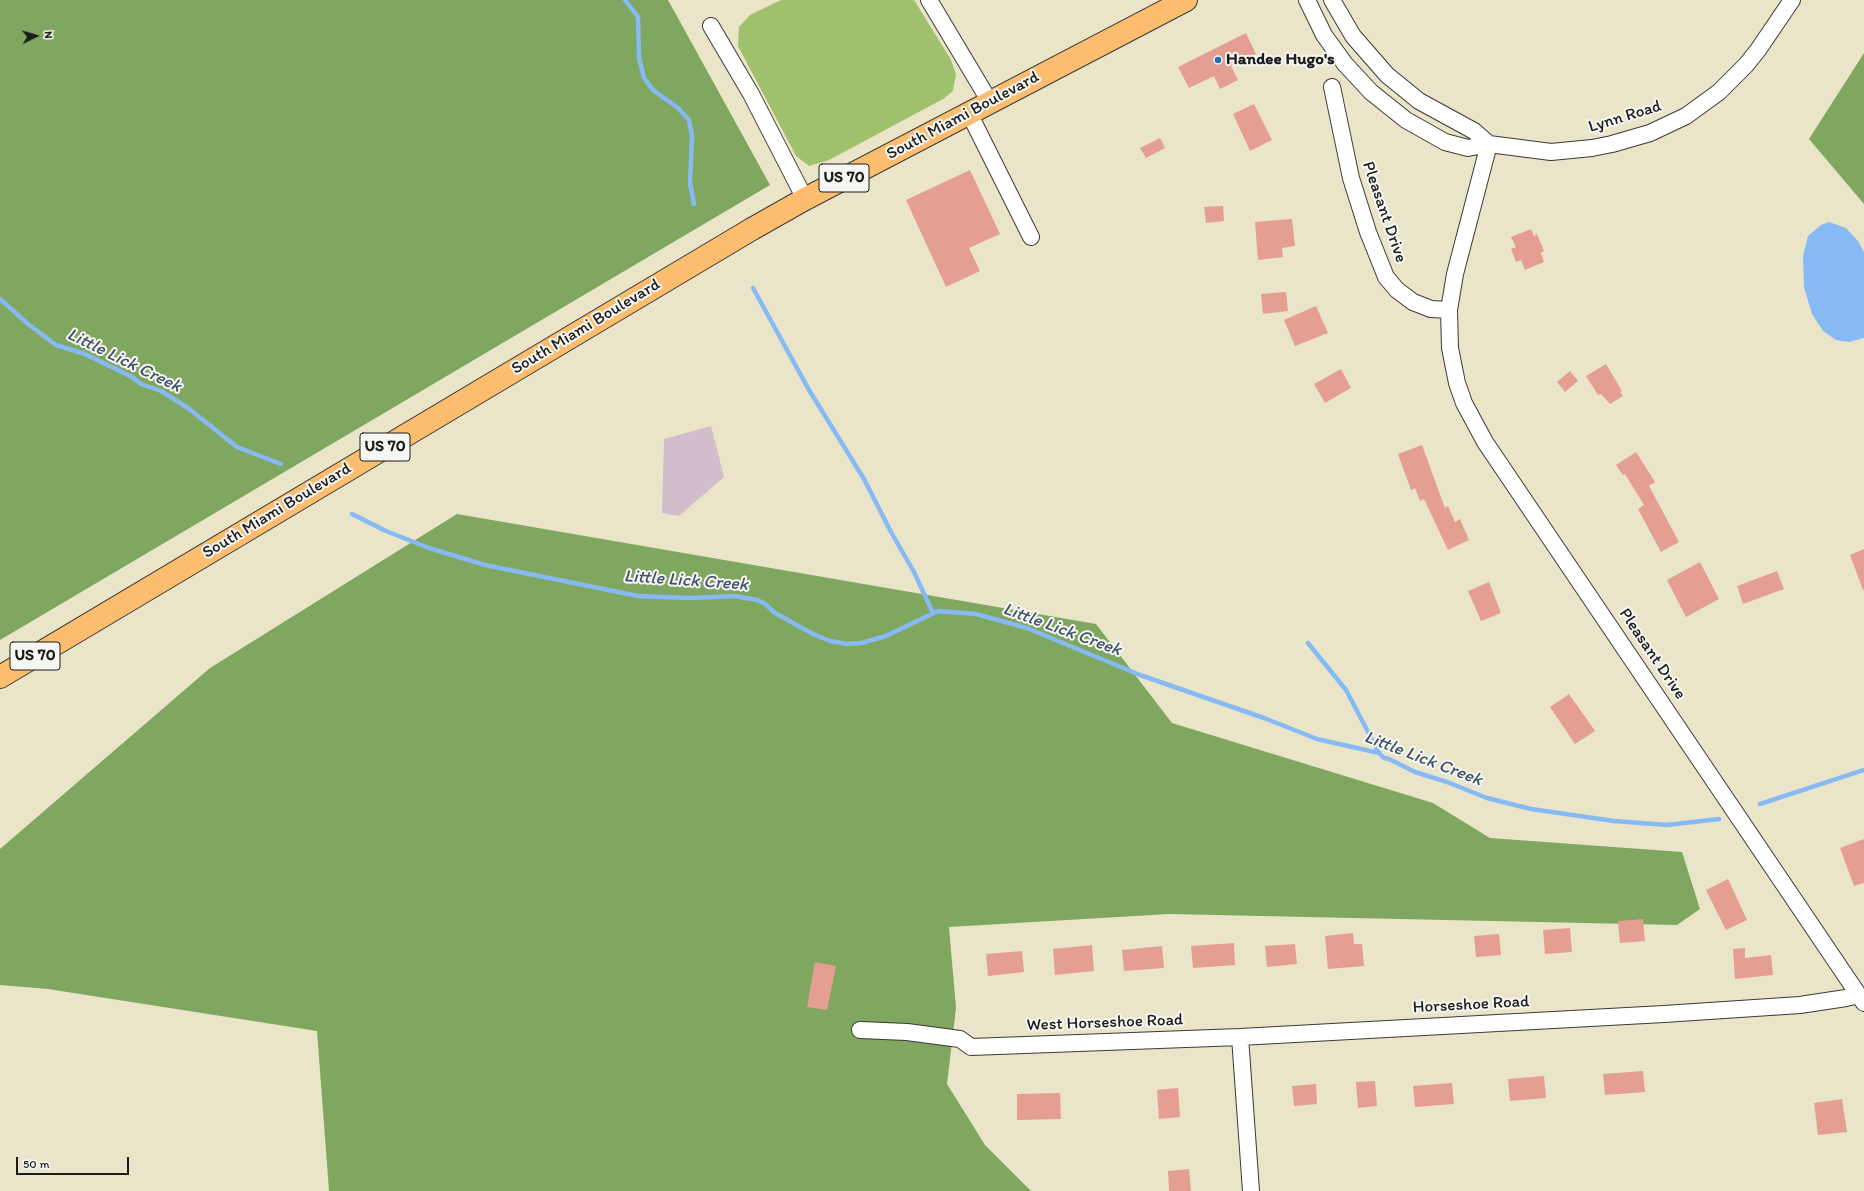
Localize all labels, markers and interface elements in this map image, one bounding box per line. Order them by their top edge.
north arrow [16,16,56,56]
text: N [42,31,55,39]
place label: Handee Hugo's [1226,50,1335,70]
marker: Handee Hugo's [1213,55,1223,65]
street label: South Miami Boulevard [883,67,1043,165]
street label: Lynn Road [1586,96,1664,138]
street label: Pleasant Drive [1357,159,1411,265]
road number: US 70 [819,164,869,192]
street label: South Miami Boulevard [508,275,664,379]
water label: Little Lick Creek [63,324,185,398]
road number: US 70 [360,433,410,461]
street label: South Miami Boulevard [199,459,355,563]
water label: Little Lick Creek [623,566,749,596]
water label: Little Lick Creek [1000,599,1124,661]
street label: Pleasant Drive [1614,605,1690,703]
road number: US 70 [10,642,60,670]
water label: Little Lick Creek [1361,727,1485,791]
street label: Horseshoe Road [1412,992,1530,1018]
street label: West Horseshoe Road [1026,1010,1184,1036]
scale bar [18,1149,131,1175]
text: 50 m [23,1157,49,1171]

